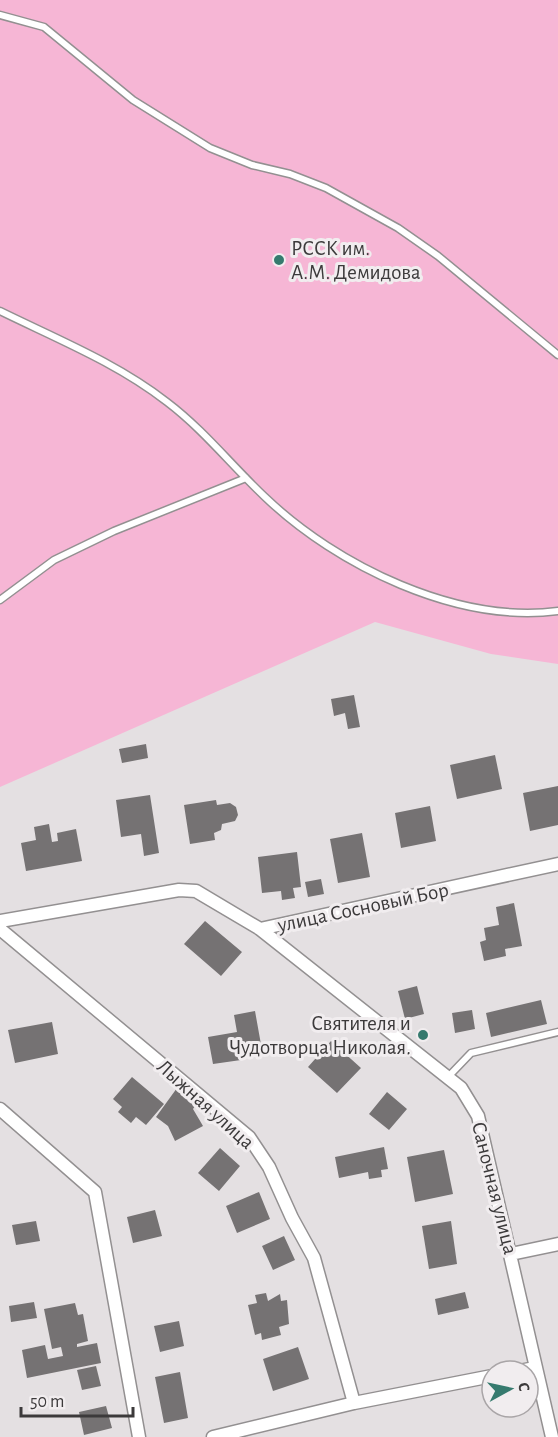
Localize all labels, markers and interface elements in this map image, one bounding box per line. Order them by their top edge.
place label: РССК им. А.М. Демидова [291,238,421,283]
marker: РССК им. А.М. Демидова [272,253,286,267]
street label: улица Сосновый Бор [275,879,450,936]
place label: Святителя и Чудотворца Николая. [229,1013,411,1058]
marker: Святителя и Чудотворца Николая. [416,1028,430,1042]
street label: Лыжная улица [153,1056,259,1153]
street label: Саночная улица [468,1120,521,1257]
north arrow [480,1359,540,1419]
scale bar [21,1380,134,1418]
text: С [515,1382,532,1393]
text: 50 m [30,1393,64,1411]

